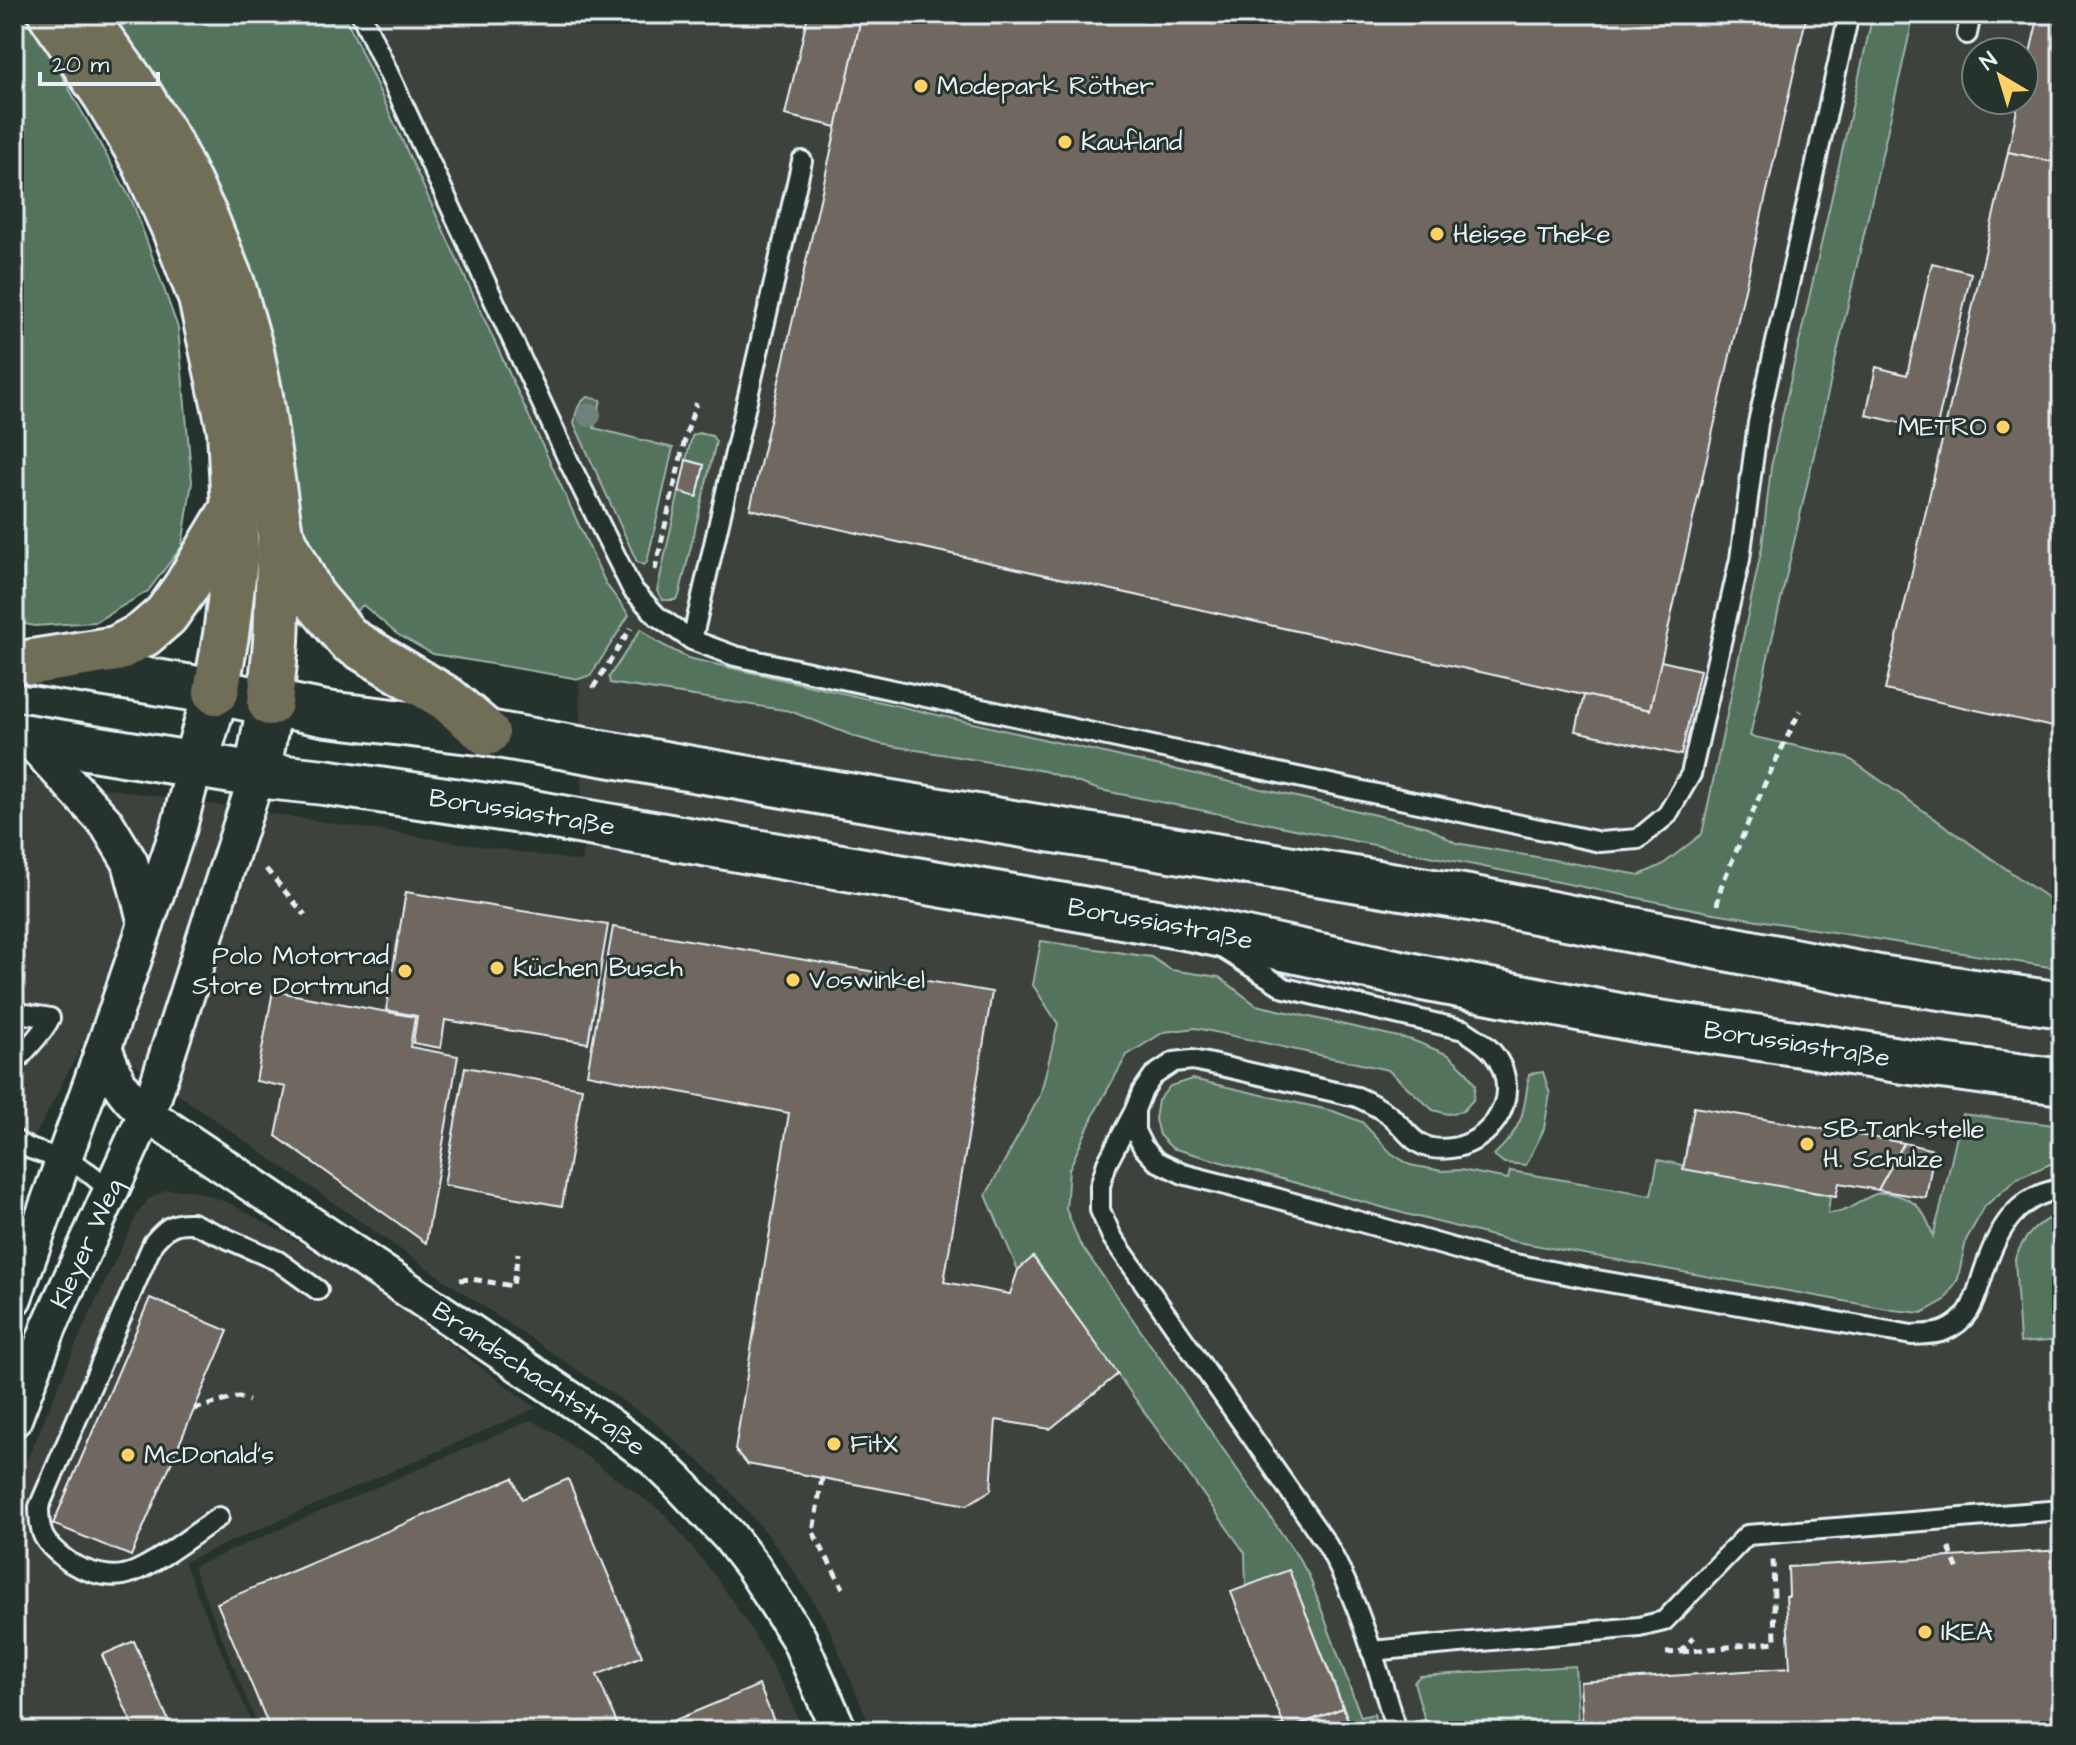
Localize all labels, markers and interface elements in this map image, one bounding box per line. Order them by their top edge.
scale bar [40,36,158,86]
north arrow [1960,36,2040,116]
text: N [1974,45,2004,78]
text: 20 m [52,48,109,82]
place label: Modepark Röther [937,68,1154,104]
marker: Modepark Röther [912,77,930,95]
place label: Kaufland [1081,124,1182,160]
marker: Kaufland [1056,133,1074,151]
place label: Heisse Theke [1453,216,1611,252]
marker: Heisse Theke [1428,225,1446,243]
place label: METRO [1898,409,1987,445]
marker: METRO [1994,418,2012,436]
street label: Borussiastraße [427,780,618,845]
street label: Borussiastraße [1065,889,1256,959]
place label: Polo Motorrad Store Dortmund [192,938,389,1004]
place label: Küchen Busch [513,950,683,986]
marker: Küchen Busch [488,959,506,977]
marker: Polo Motorrad Store Dortmund [396,962,414,980]
place label: Voswinkel [809,962,925,998]
marker: Voswinkel [784,971,802,989]
street label: Borussiastraße [1702,1012,1893,1076]
place label: SB-Tankstelle H. Schulze [1823,1111,1985,1177]
marker: SB-Tankstelle H. Schulze [1798,1135,1816,1153]
street label: Kleyer Weg [42,1173,134,1314]
street label: Brandschachtstraße [425,1293,653,1465]
place label: FitX [850,1426,898,1462]
marker: FitX [825,1435,843,1453]
place label: McDonald's [144,1437,274,1473]
marker: McDonald's [119,1446,137,1464]
place label: IKEA [1941,1614,1993,1650]
marker: IKEA [1916,1623,1934,1641]

